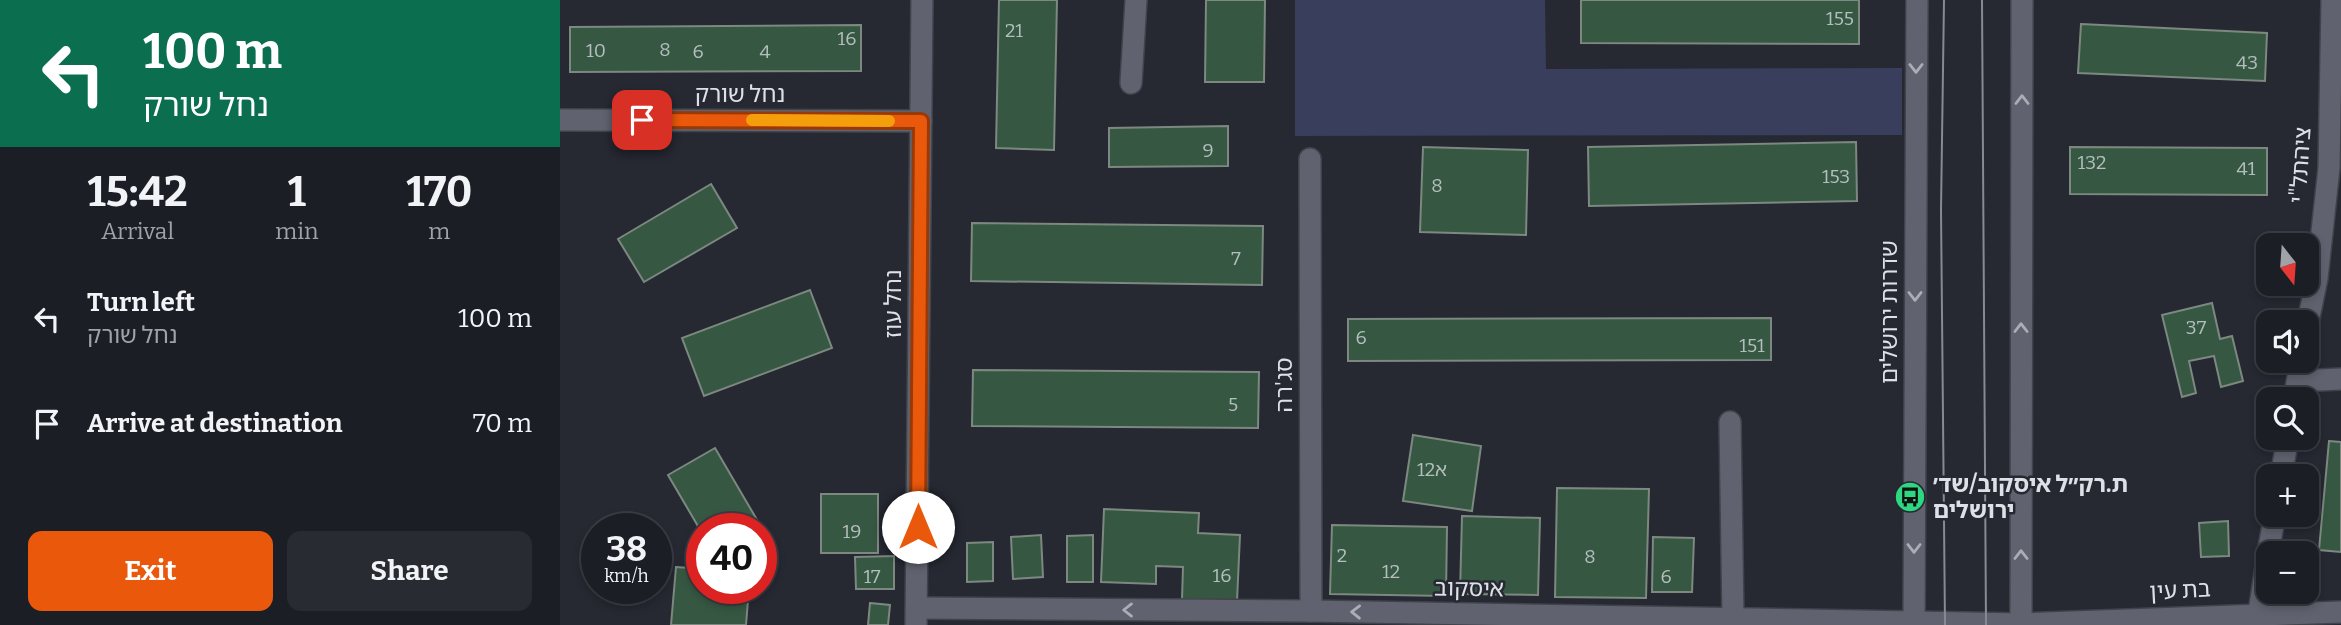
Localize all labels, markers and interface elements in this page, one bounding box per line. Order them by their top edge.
house number: 155 [1826,7,1854,30]
house number: 21 [1005,19,1023,42]
text: 100 m [143,22,282,81]
house number: 16 [838,27,856,50]
icon: left [28,28,119,119]
house number: 8 [659,38,671,61]
house number: 10 [586,39,606,62]
house number: 6 [692,40,704,63]
house number: 4 [759,40,771,63]
house number: 43 [2236,51,2258,74]
one-way arrow [1908,63,1924,74]
street label: נחל שורק [695,80,785,108]
text: נחל שורק [143,86,269,124]
pin [612,90,672,150]
one-way arrow [2014,95,2030,105]
icon: arrive [623,101,661,139]
street label: ציהתל"י [2283,126,2317,204]
house number: 9 [1202,139,1214,162]
house number: 132 [2078,151,2106,174]
house number: 41 [2237,157,2256,180]
house number: 153 [1822,165,1850,188]
text: 15:42 [88,167,188,217]
text: 1 [288,167,306,217]
text: 170 [406,167,472,217]
house number: 8 [1431,174,1443,197]
text: Arrival [101,217,174,245]
text: min [275,217,319,245]
text: m [428,217,450,245]
north arrow [2256,233,2319,296]
map controls [2256,233,2319,604]
street label: שדרות ירושלים [1875,240,1903,384]
house number: 7 [1231,247,1241,270]
street label: נחל עוז [879,270,907,338]
text: Turn left [87,287,195,318]
one-way arrow [1907,291,1923,301]
icon: left [28,300,66,338]
text: 100 m [458,303,532,334]
button: sound [2256,310,2319,373]
house number: 37 [2186,316,2207,339]
text: נחל שורק [87,321,177,349]
one-way arrow [2013,322,2029,333]
house number: 6 [1355,326,1367,349]
house number: 151 [1739,334,1765,357]
street label: סג'רה [1270,357,1298,413]
button: search [2256,387,2319,450]
house number: 5 [1228,393,1238,416]
icon: arrive [28,405,66,443]
text: Arrive at destination [87,408,342,439]
text: 70 m [473,408,532,439]
house number: 12א [1417,458,1447,481]
button: + [2256,464,2319,527]
place label: ת.רק״ל איסקוב/שד׳ ירושלים [1933,470,2128,524]
bus stop icon: ת.רק״ל איסקוב/שד׳ ירושלים [1893,480,1927,514]
position arrow [881,490,955,564]
speed limit sign: 40 [686,513,777,604]
house number: 19 [843,520,861,543]
text: 38 [606,528,647,570]
button: Exit [28,531,273,611]
button: Share [287,531,532,611]
button: − [2256,541,2319,604]
one-way arrow [1906,543,1922,553]
house number: 2 [1337,544,1347,567]
house number: 8 [1584,545,1596,568]
one-way arrow [2013,550,2029,560]
house number: 12 [1382,560,1400,583]
house number: 16 [1213,564,1231,587]
text: km/h [604,565,649,587]
house number: 17 [863,565,881,588]
house number: 6 [1660,565,1672,588]
street label: איסקוב [1434,573,1504,603]
street label: בת עין [2149,574,2211,606]
one-way arrow [1123,602,1133,618]
one-way arrow [1350,605,1361,620]

